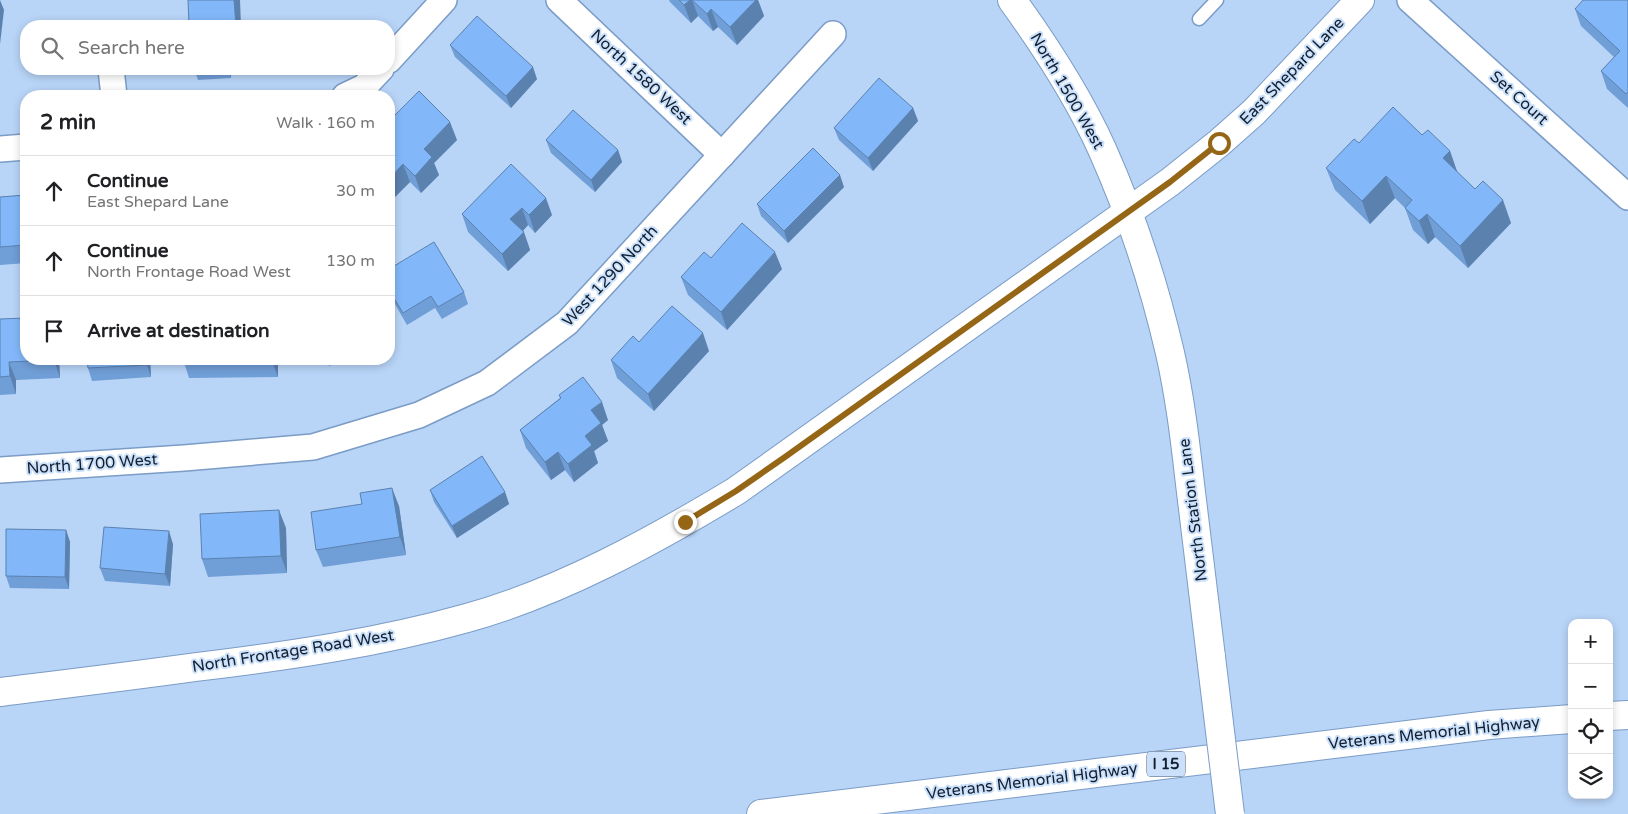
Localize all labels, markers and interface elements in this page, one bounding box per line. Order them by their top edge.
street label: East Shepard Lane [1236,13,1348,129]
search box [20,20,395,75]
street label: North 1580 West [586,25,696,129]
street label: North 1500 West [1026,29,1108,153]
icon: search [38,34,66,62]
text: Search here [78,37,185,59]
street label: Set Court [1486,67,1552,129]
text: 2 min [40,110,96,135]
text: Walk · 160 m [276,113,375,133]
route start [1208,132,1231,155]
text: Continue [87,170,169,192]
icon: ahead [40,177,68,205]
text: 30 m [336,181,375,201]
text: East Shepard Lane [87,192,229,212]
street label: West 1290 North [558,221,662,331]
text: Continue [87,240,169,262]
icon: ahead [40,247,68,275]
text: 130 m [326,251,375,271]
text: North Frontage Road West [87,262,291,282]
icon: arrive [40,317,68,345]
text: Arrive at destination [87,320,270,342]
street label: North Station Lane [1174,437,1212,583]
street label: North 1700 West [26,449,158,479]
route end [674,511,697,534]
map controls [1568,619,1613,799]
button: + [1568,619,1613,664]
street label: North Frontage Road West [191,625,395,677]
button: − [1568,664,1613,709]
button: locate [1568,709,1613,754]
street label: Veterans Memorial Highway [1327,712,1541,754]
road number: I 15 [1147,752,1185,776]
button: layers [1568,754,1613,799]
street label: Veterans Memorial Highway [925,758,1139,804]

